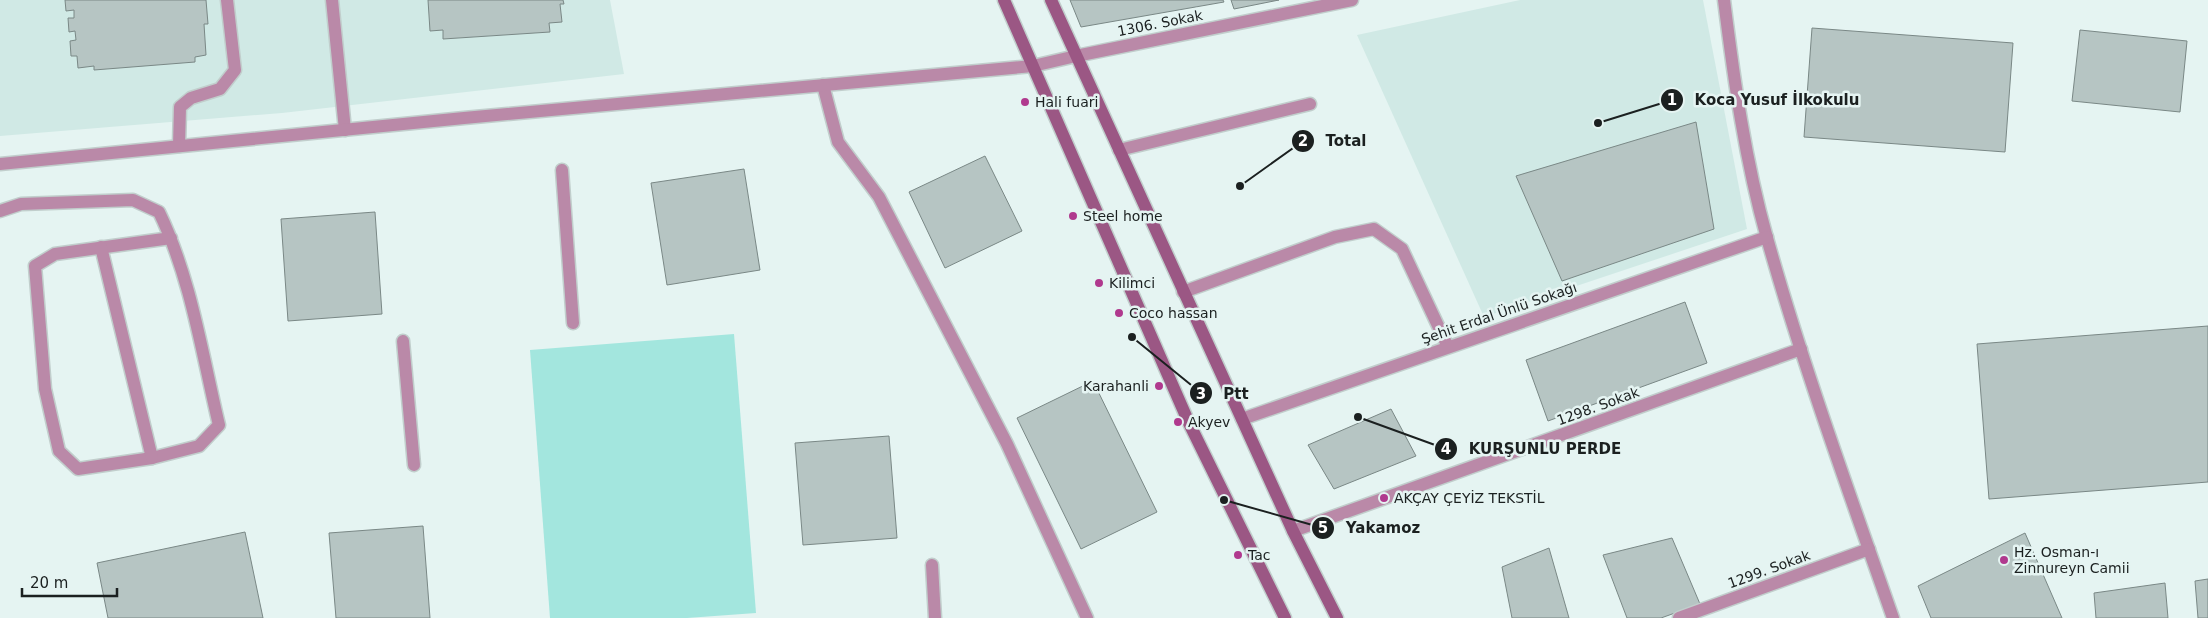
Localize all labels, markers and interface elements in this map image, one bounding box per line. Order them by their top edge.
street label: 1306. Sokak [1116,7,1205,39]
callout: Koca Yusuf İlkokulu [1660,85,1869,115]
text: Koca Yusuf İlkokulu [1695,90,1859,109]
text: 1 [1667,91,1677,109]
place label: Hali fuari [1035,94,1098,110]
marker: Hali fuari [1019,96,1031,108]
callout: Total [1290,126,1376,156]
text: 2 [1298,132,1308,150]
text: Total [1326,132,1366,150]
place label: Steel home [1083,208,1163,224]
marker: Steel home [1067,210,1079,222]
place label: Kilimci [1109,275,1155,291]
marker: Kilimci [1093,277,1105,289]
street label: Şehit Erdal Ünlü Sokağı [1419,278,1579,347]
place label: Coco hassan [1129,305,1218,321]
marker: Coco hassan [1113,307,1125,319]
place label: Karahanli [1083,378,1149,394]
callout: Ptt [1188,378,1259,408]
marker: Karahanli [1153,380,1165,392]
street label: 1298. Sokak [1555,383,1642,428]
text: 3 [1196,385,1206,403]
text: Ptt [1223,385,1249,403]
place label: Akyev [1188,414,1230,430]
marker: Akyev [1172,416,1184,428]
callout: KURŞUNLU PERDE [1433,434,1631,464]
text: 4 [1441,440,1451,458]
text: KURŞUNLU PERDE [1469,440,1621,458]
place label: AKÇAY ÇEYİZ TEKSTİL [1394,489,1545,506]
marker: AKÇAY ÇEYİZ TEKSTİL [1378,492,1390,504]
callout: Yakamoz [1310,513,1430,543]
text: 5 [1318,519,1328,537]
text: Yakamoz [1345,519,1420,537]
place label: Hz. Osman-ı Zinnureyn Camii [2014,544,2130,576]
street label: 1299. Sokak [1726,546,1813,591]
place label: Tac [1247,547,1271,563]
marker: Tac [1232,549,1244,561]
marker: Hz. Osman-ı Zinnureyn Camii [1998,554,2010,566]
scale bar [22,566,118,598]
text: 20 m [30,574,68,592]

